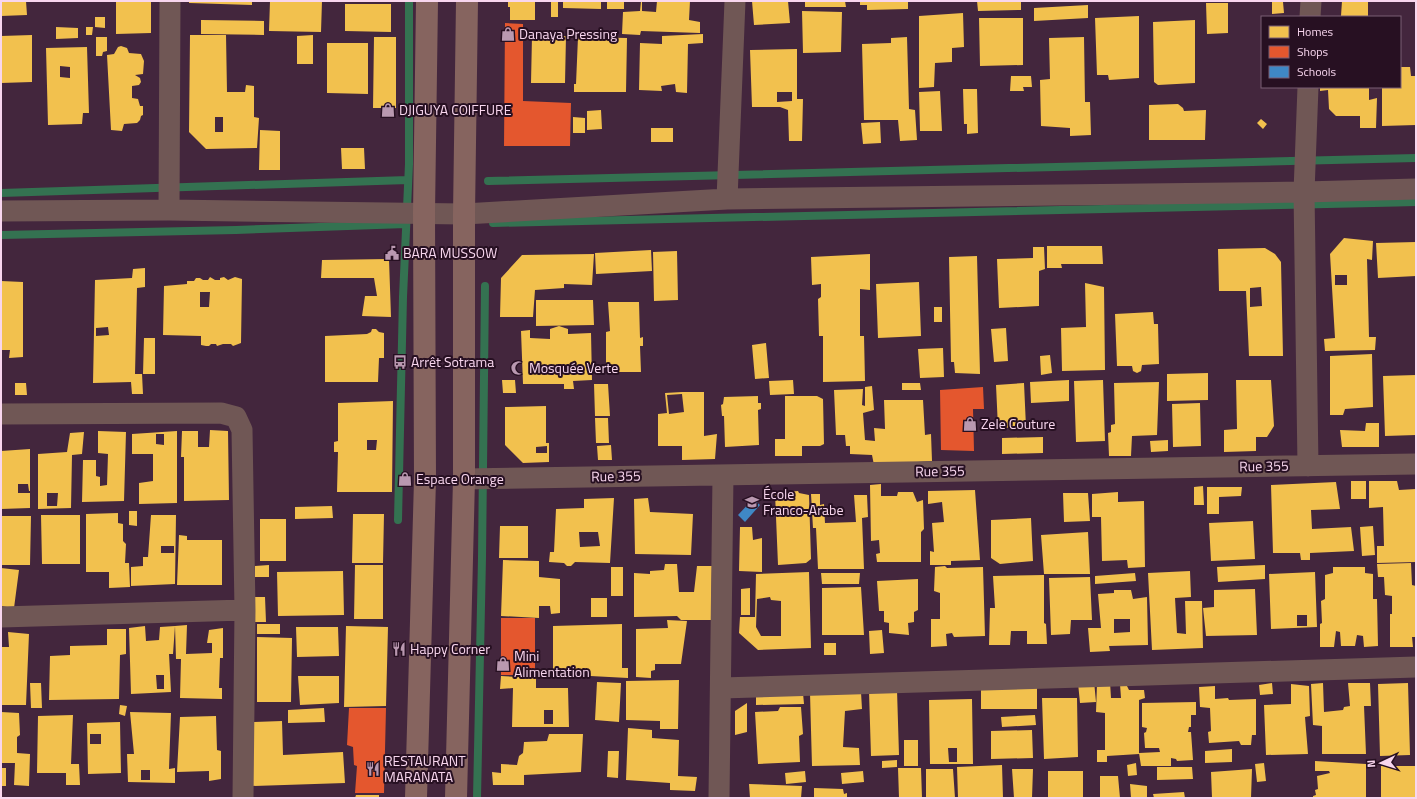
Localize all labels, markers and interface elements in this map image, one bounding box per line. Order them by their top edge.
legend [1261,16,1401,88]
text: Homes [1297,22,1333,41]
place label: Danaya Pressing [519,23,617,44]
shop icon: Danaya Pressing [500,26,516,42]
text: Shops [1297,42,1329,61]
text: Schools [1297,62,1337,81]
place label: DJIGUYA COIFFURE [399,99,512,120]
shop icon: DJIGUYA COIFFURE [380,102,396,118]
place label: BARA MUSSOW [403,242,497,263]
public building icon: BARA MUSSOW [384,245,400,261]
place label: Arrêt Sotrama [411,351,494,372]
bus stop icon: Arrêt Sotrama [392,354,408,370]
place label: Mosquée Verte [529,357,618,378]
mosque icon: Mosquée Verte [510,360,526,376]
place label: Zele Couture [981,413,1055,434]
shop icon: Zele Couture [962,416,978,432]
street label: Rue 355 [1239,455,1289,476]
street label: Rue 355 [915,460,965,481]
street label: Rue 355 [591,465,641,486]
place label: Espace Orange [416,468,504,489]
shop icon: Espace Orange [397,471,413,487]
place label: École Franco-Arabe [763,483,844,520]
school or university icon: École Franco-Arabe [744,494,760,510]
place label: Happy Corner [410,638,490,659]
restaurant icon: Happy Corner [391,641,407,657]
place label: Mini Alimentation [514,645,590,682]
shop icon: Mini Alimentation [495,656,511,672]
north arrow [1361,743,1401,783]
place label: RESTAURANT MARANATA [384,750,466,787]
text: N [1363,759,1379,768]
restaurant icon: RESTAURANT MARANATA [365,761,381,777]

